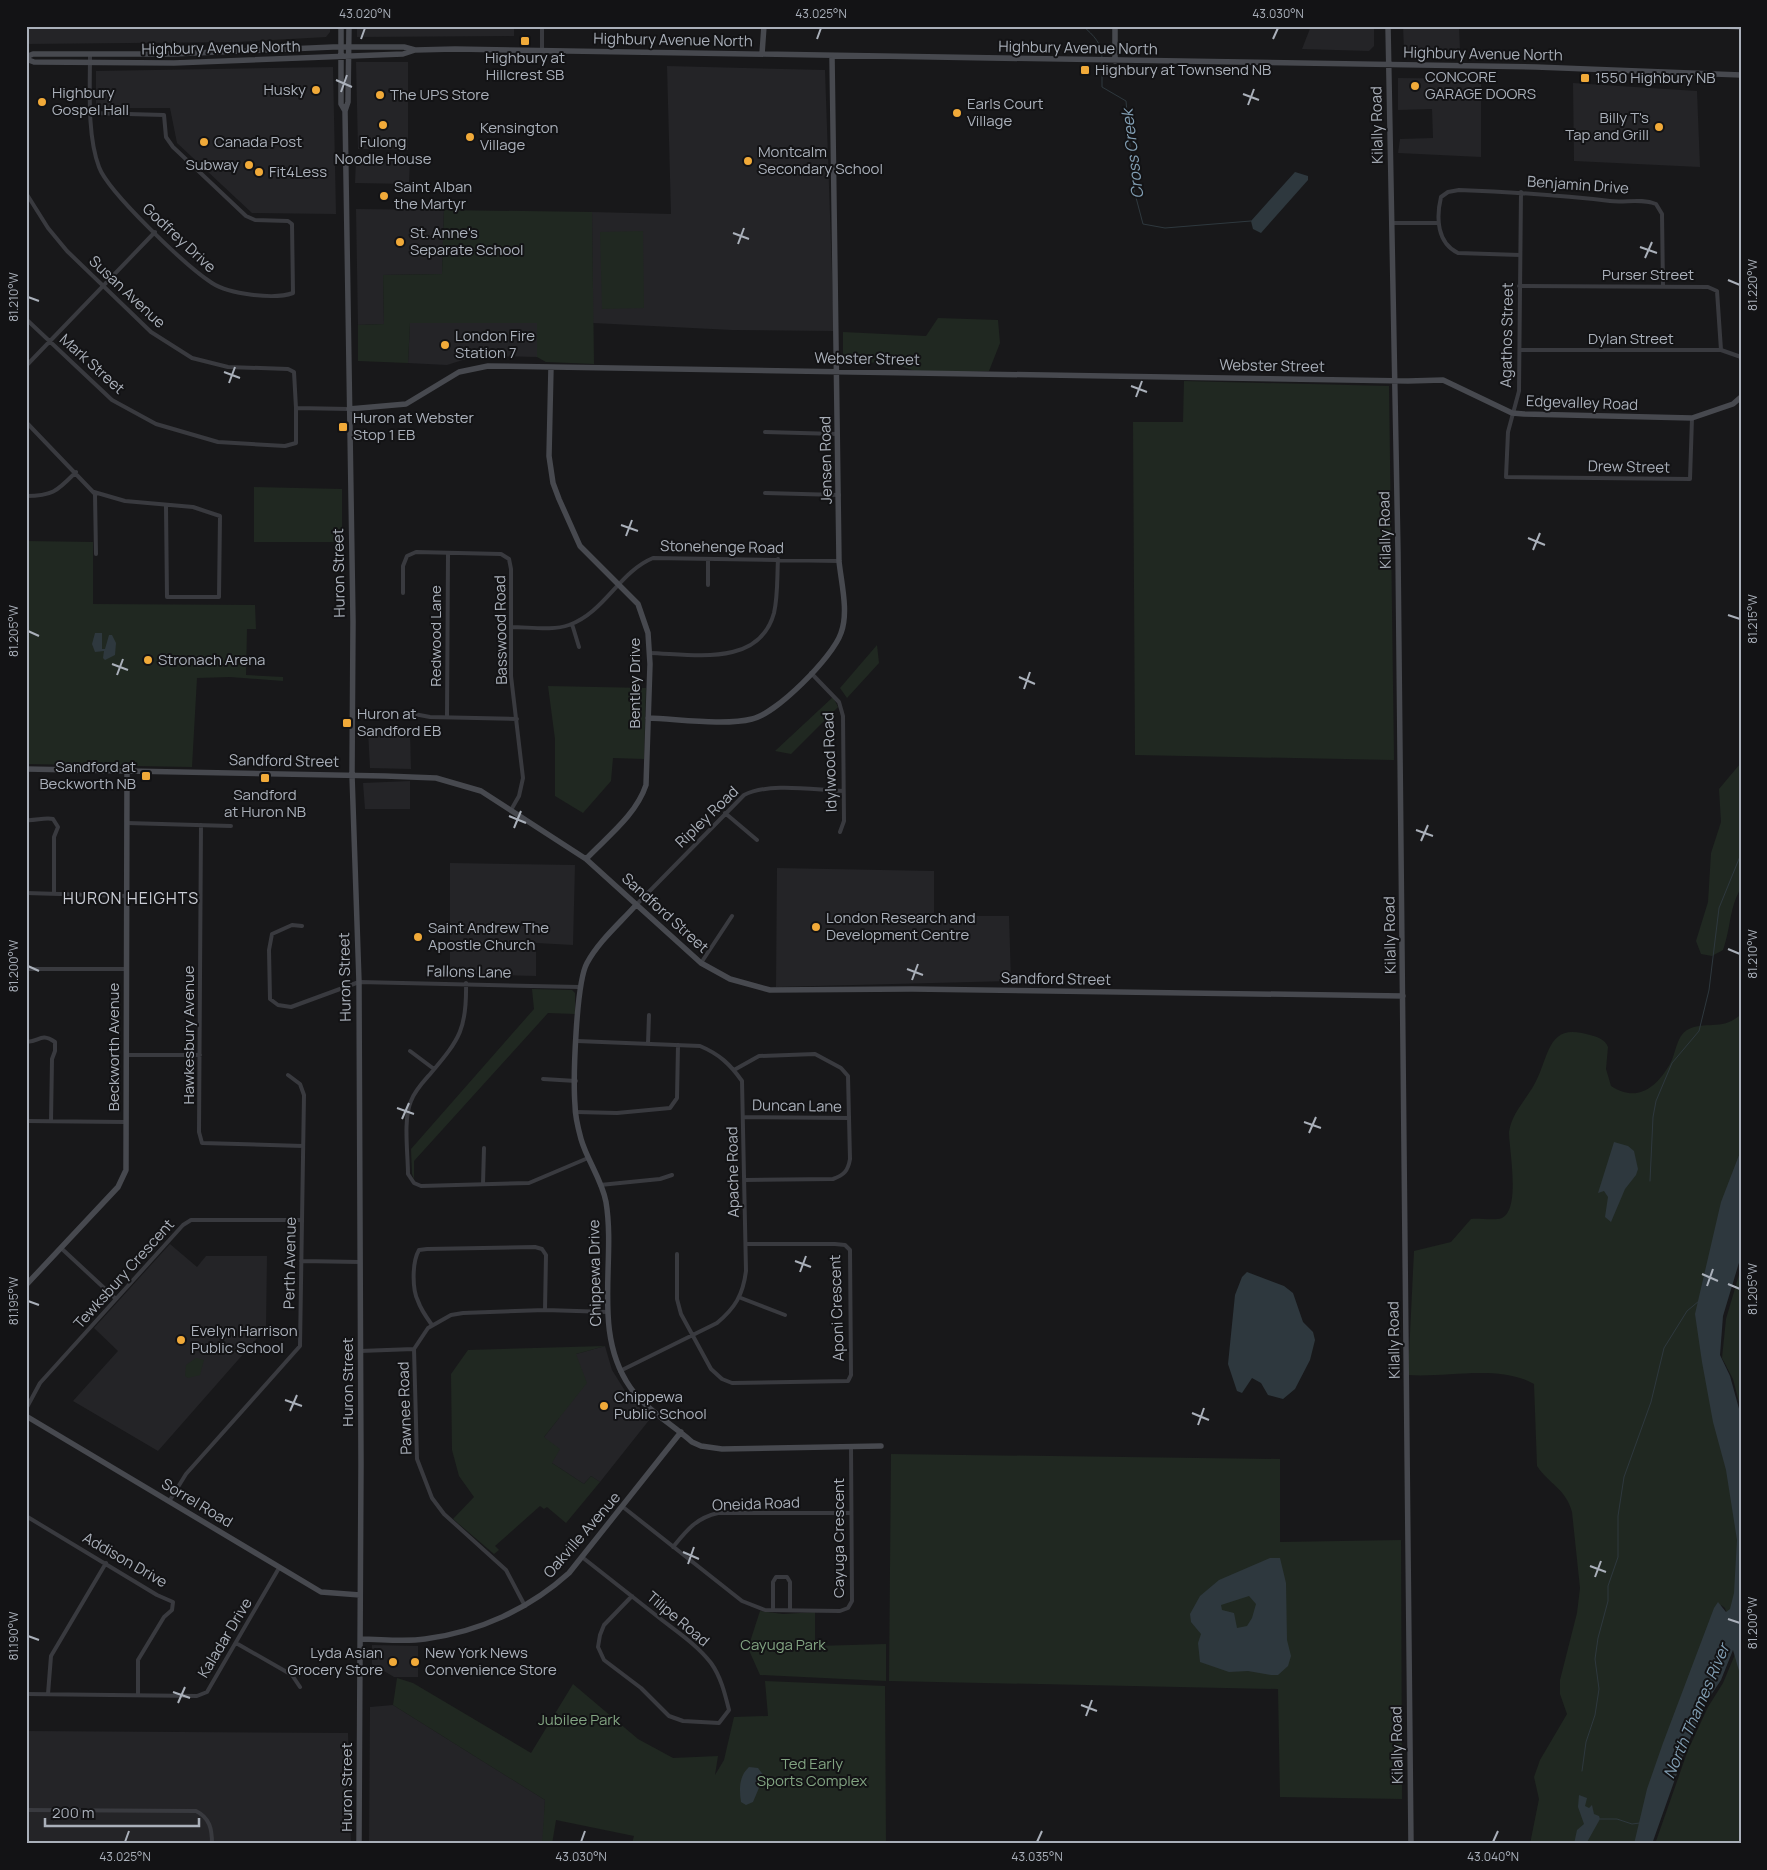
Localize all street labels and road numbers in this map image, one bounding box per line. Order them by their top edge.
street label: Highbury Avenue North [593,28,753,51]
street label: Highbury Avenue North [141,36,301,59]
street label: Highbury Avenue North [998,36,1158,59]
street label: Highbury Avenue North [1403,42,1563,65]
street label: Kilally Road [1365,86,1388,164]
street label: Benjamin Drive [1526,170,1630,199]
street label: Godfrey Drive [138,198,221,277]
street label: Susan Avenue [84,251,170,333]
street label: Purser Street [1602,264,1694,285]
street label: Agathos Street [1495,282,1518,388]
street label: Dylan Street [1588,328,1674,349]
street label: Mark Street [55,329,129,398]
street label: Webster Street [814,347,920,370]
street label: Webster Street [1219,354,1325,377]
street label: Edgevalley Road [1525,390,1639,415]
street label: Jensen Road [814,416,837,504]
street label: Drew Street [1588,455,1670,478]
street label: Kilally Road [1373,491,1396,569]
street label: Huron Street [327,528,350,618]
street label: Stonehenge Road [660,535,784,558]
street label: Basswood Road [489,575,512,685]
street label: Redwood Lane [425,585,446,687]
street label: Bentley Drive [624,637,645,728]
street label: Idylwood Road [817,712,842,812]
street label: Sandford Street [229,749,339,772]
street label: Ripley Road [670,781,743,852]
street label: Sandford Street [617,868,713,957]
street label: Kilally Road [1378,896,1401,974]
street label: Huron Street [333,932,356,1022]
street label: Fallons Lane [426,960,512,983]
street label: Hawkesbury Avenue [178,965,199,1105]
street label: Sandford Street [1001,967,1111,990]
street label: Beckworth Avenue [103,983,124,1111]
street label: Duncan Lane [752,1094,842,1117]
street label: Apache Road [721,1126,744,1218]
street label: Tewksbury Crescent [69,1214,179,1333]
street label: Perth Avenue [278,1216,301,1309]
street label: Chippewa Drive [583,1219,606,1327]
street label: Aponi Crescent [824,1254,849,1362]
street label: Kilally Road [1382,1301,1405,1379]
street label: Huron Street [337,1337,358,1427]
street label: Pawnee Road [392,1361,417,1455]
street label: Sorrel Road [158,1473,237,1532]
street label: Cayuga Crescent [828,1478,849,1598]
street label: Oakville Avenue [538,1487,625,1582]
street label: Oneida Road [712,1491,800,1516]
street label: Addison Drive [79,1527,172,1592]
street label: Tilipe Road [643,1586,714,1651]
street label: Kaladar Drive [192,1594,257,1682]
street label: Kilally Road [1385,1706,1408,1784]
street label: Huron Street [336,1742,357,1832]

